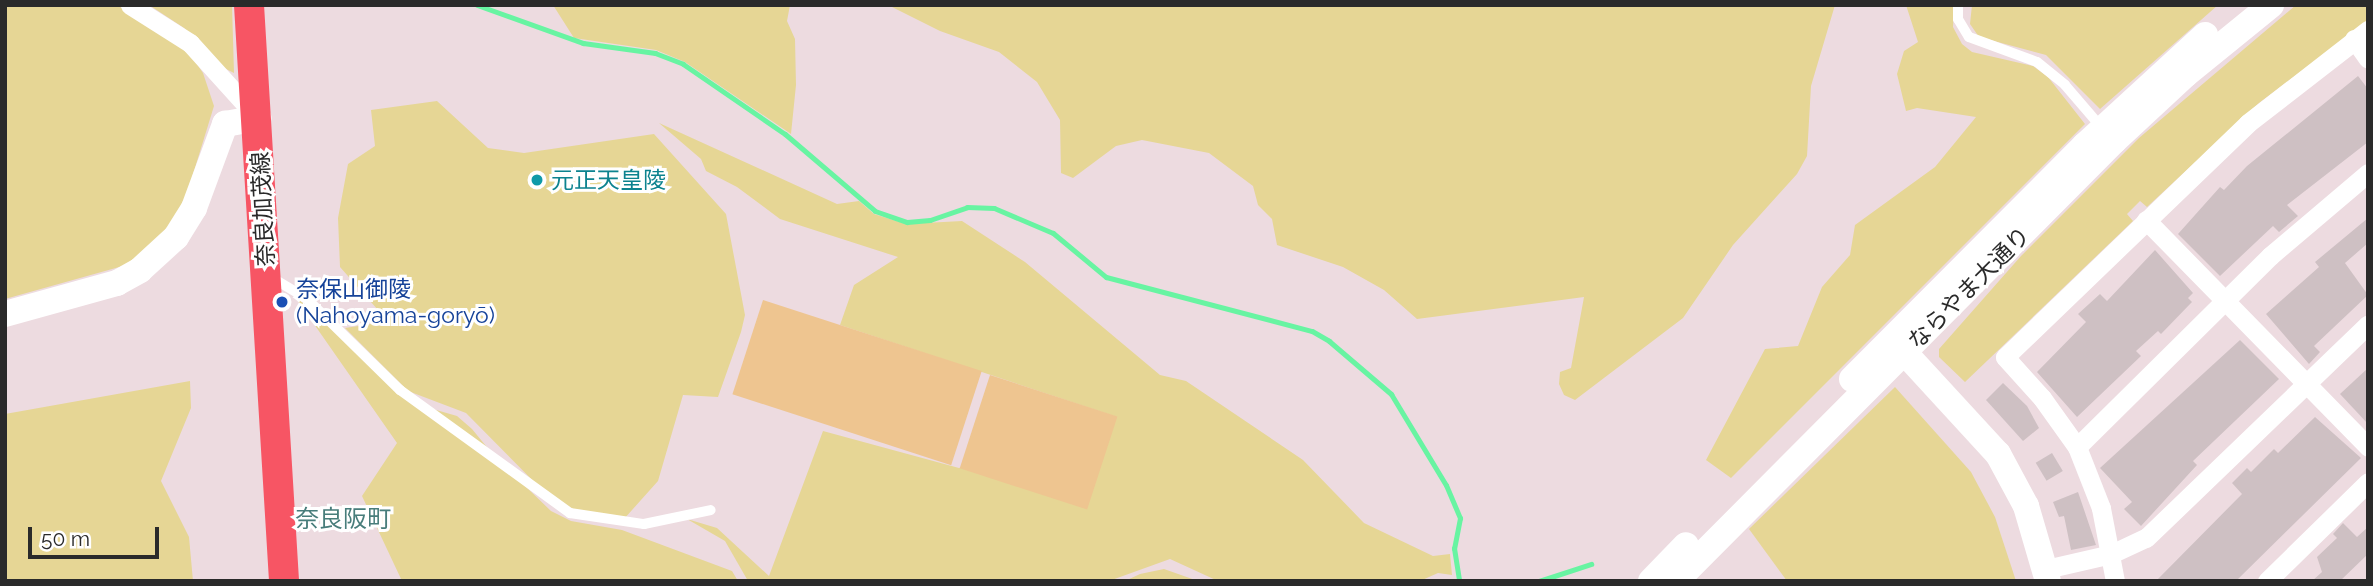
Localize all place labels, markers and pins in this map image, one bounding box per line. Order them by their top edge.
place label: 元正天皇陵 [551,166,666,194]
marker: 元正天皇陵 [529,172,545,188]
place label: 奈保山御陵 (Nahoyama-goryō) [296,275,494,329]
marker: 奈保山御陵 (Nahoyama-goryō) [274,294,290,310]

